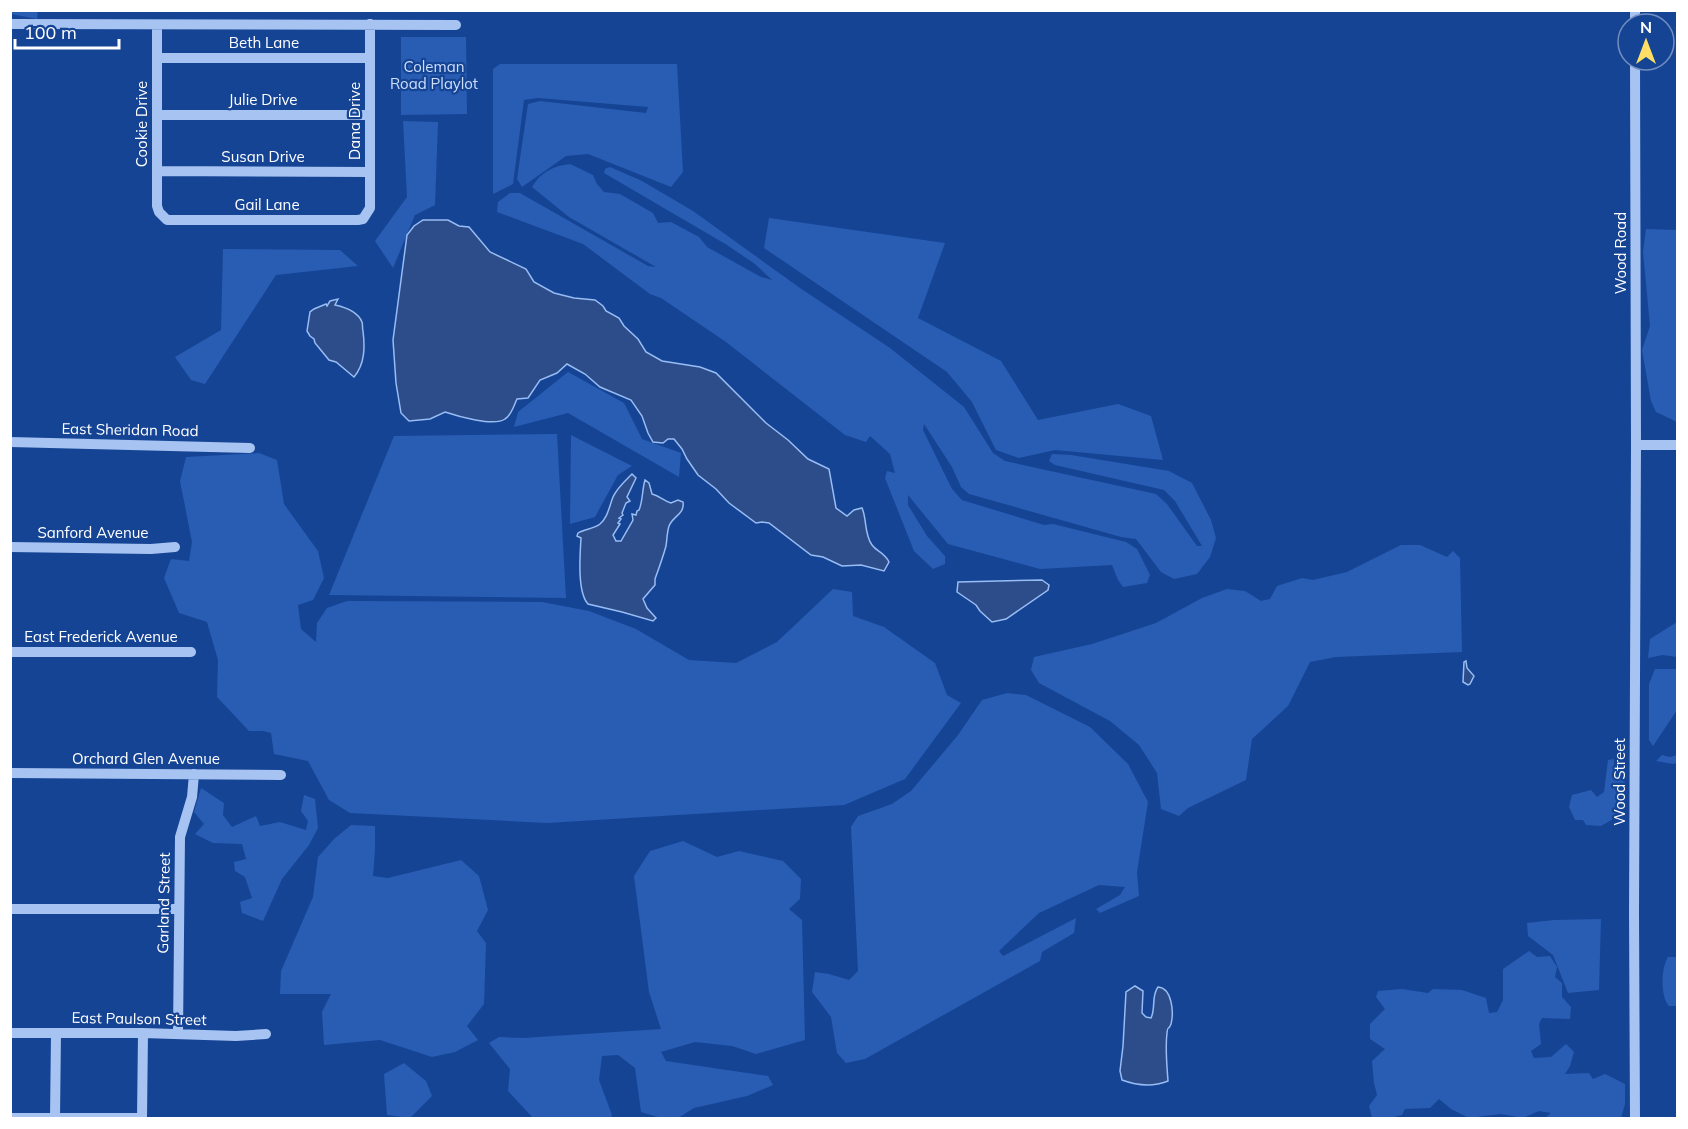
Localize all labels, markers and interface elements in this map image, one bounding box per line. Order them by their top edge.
scale bar [15,12,118,50]
north arrow [1616,12,1676,72]
text: N [1640,17,1652,37]
text: 100 m [24,21,77,44]
street label: Beth Lane [229,33,299,52]
park label: Coleman Road Playlot [390,57,478,93]
street label: Cookie Drive [132,81,151,167]
street label: Dana Drive [345,82,364,160]
street label: Julie Drive [228,90,298,109]
street label: Susan Drive [221,147,305,166]
street label: Gail Lane [234,195,300,214]
street label: Wood Road [1611,212,1630,294]
street label: East Sheridan Road [61,419,199,440]
street label: Sanford Avenue [37,523,149,542]
street label: East Frederick Avenue [24,627,178,646]
street label: Wood Street [1610,738,1629,826]
street label: Orchard Glen Avenue [72,749,220,768]
street label: Garland Street [153,852,174,954]
street label: East Paulson Street [71,1008,207,1029]

